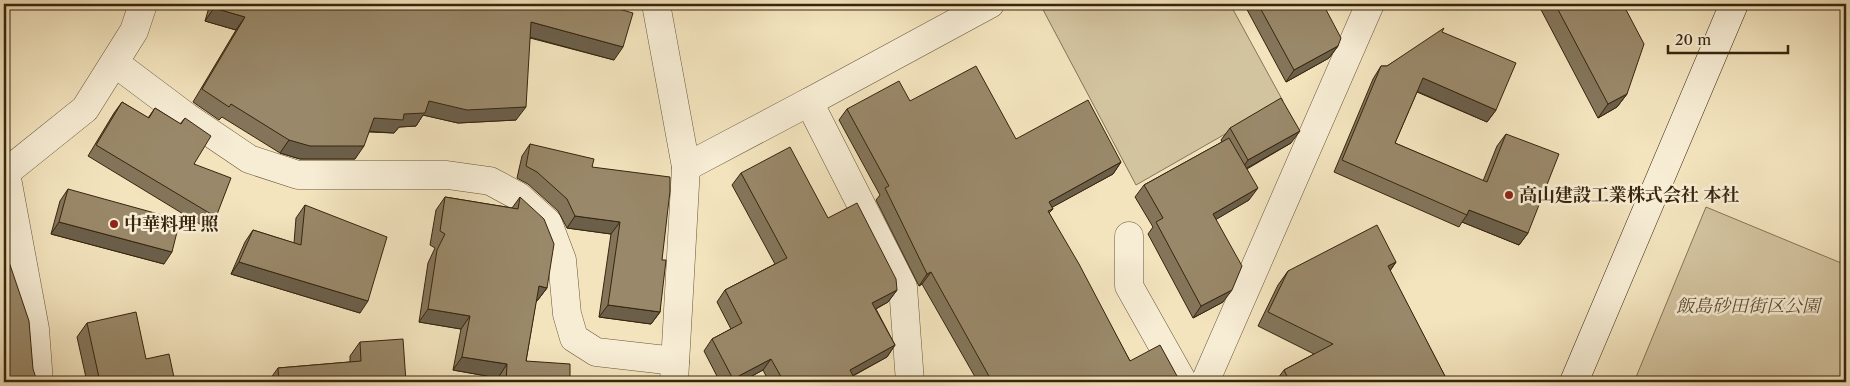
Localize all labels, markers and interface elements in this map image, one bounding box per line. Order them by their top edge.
scale bar [1668,22,1788,54]
text: 20 m [1675,30,1711,49]
place label: 高山建設工業株式会社 本社 [1519,184,1740,206]
marker: 高山建設工業株式会社 本社 [1503,189,1515,201]
place label: 中華料理 照 [124,213,219,235]
marker: 中華料理 照 [108,218,120,230]
park label: 飯島砂田街区公園 [1676,295,1823,317]

